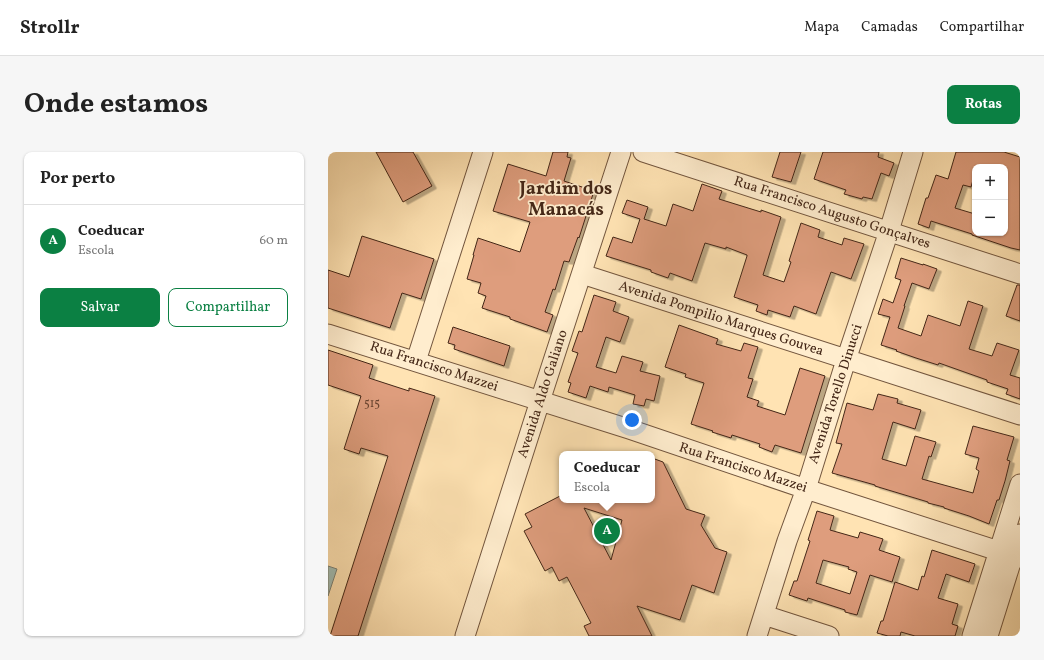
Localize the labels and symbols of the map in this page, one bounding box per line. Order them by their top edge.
street label: Rua Francisco Augusto Gonçalves [731,172,933,254]
district label: Jardim dos Manacás [519,177,612,223]
street label: Avenida Pompilio Marques Gouvea [616,277,826,361]
street label: Avenida Torello Dinucci [804,322,868,466]
street label: Avenida Aldo Galiano [513,327,573,461]
street label: Rua Francisco Mazzei [367,337,501,397]
house number: 515 [364,396,380,412]
your location [622,410,642,430]
street label: Rua Francisco Mazzei [676,438,810,498]
pin: A [594,516,620,546]

